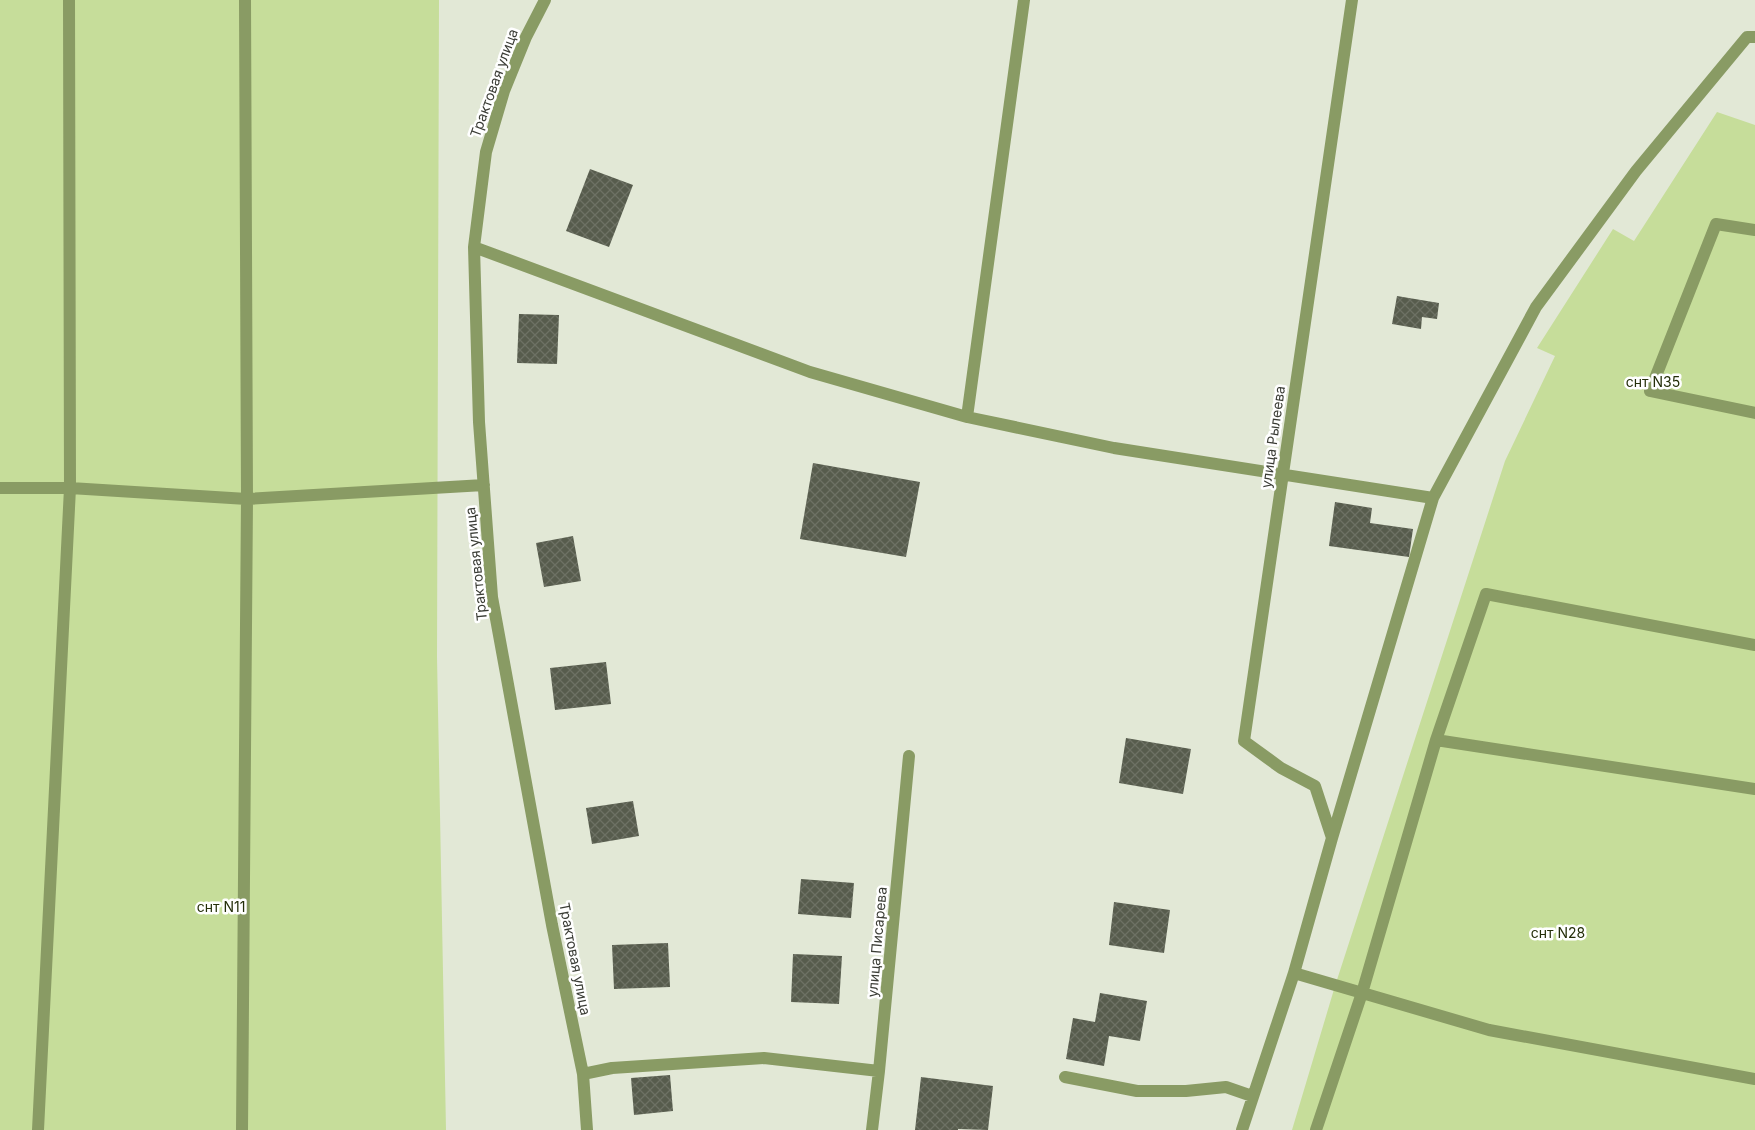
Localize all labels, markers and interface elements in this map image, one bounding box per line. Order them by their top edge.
street label: Трактовая улица [466,26,521,139]
park label: снт N35 [1626,373,1680,390]
street label: улица Рылеева [1257,385,1288,489]
street label: Трактовая улица [461,506,490,622]
street label: улица Писарева [863,886,890,998]
park label: снт N11 [197,898,245,915]
street label: Трактовая улица [556,901,595,1017]
park label: снт N28 [1531,924,1585,941]

